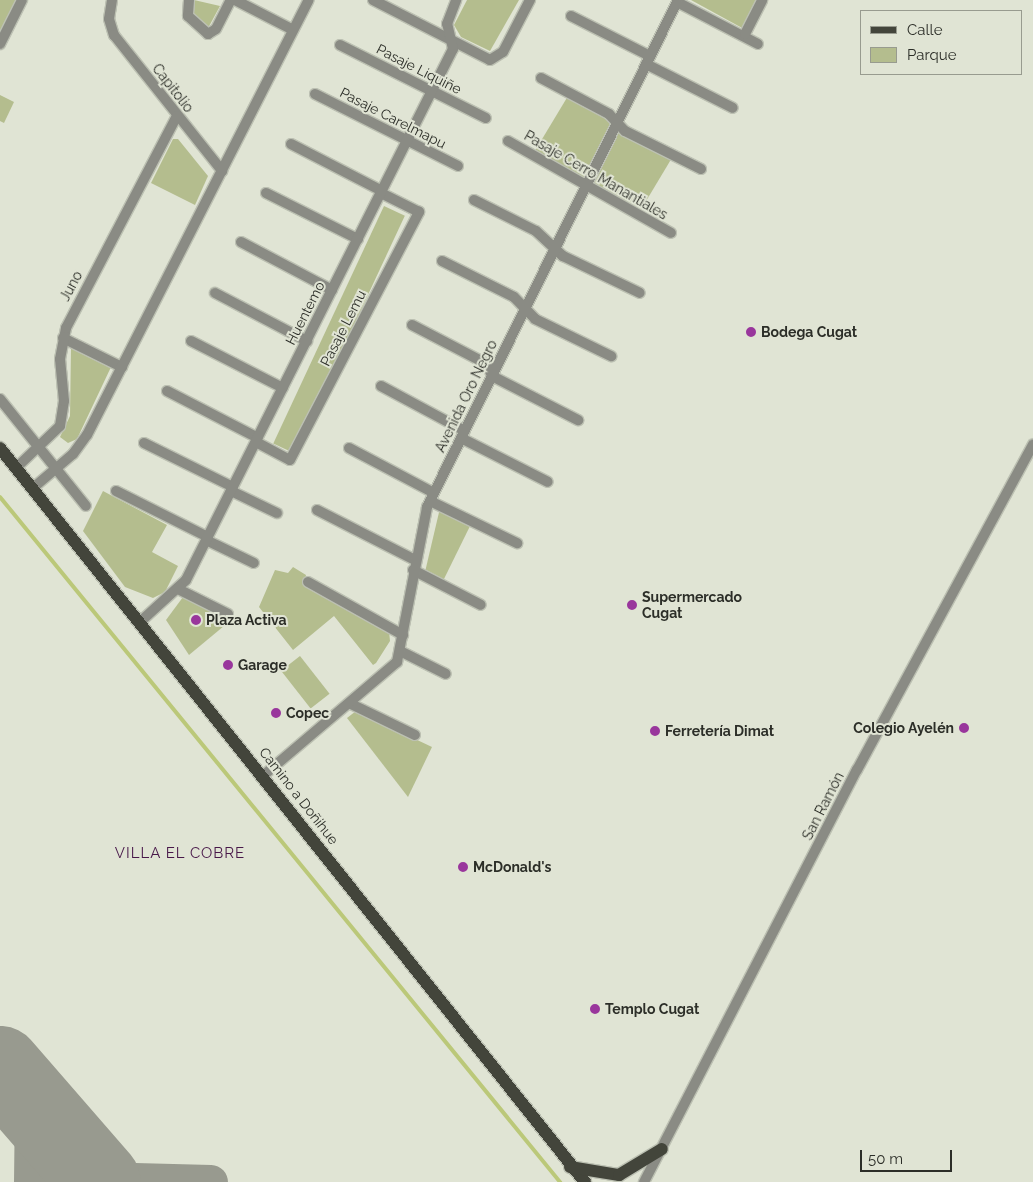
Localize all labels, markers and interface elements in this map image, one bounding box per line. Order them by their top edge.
legend [860,10,1023,75]
text: Calle [907,21,942,39]
street label: Pasaje Liquiñe [374,40,464,98]
text: Parque [907,46,956,64]
street label: Capitolio [149,60,197,116]
street label: Pasaje Carelmapu [337,84,449,152]
street label: Pasaje Cerro Manantiales [521,127,671,223]
street label: Juno [56,268,86,304]
street label: Huentemo [282,278,328,348]
street label: Pasaje Lemu [317,287,369,369]
place label: Bodega Cugat [761,324,857,340]
marker: Bodega Cugat [745,326,757,338]
street label: Avenida Oro Negro [431,337,501,455]
place label: Supermercado Cugat [642,589,742,622]
marker: Supermercado Cugat [626,599,638,611]
place label: Plaza Activa [206,612,287,628]
marker: Plaza Activa [190,614,202,626]
place label: Garage [238,657,287,673]
marker: Garage [222,659,234,671]
place label: Copec [286,705,329,721]
marker: Copec [270,707,282,719]
place label: Colegio Ayelén [853,720,954,736]
marker: Colegio Ayelén [958,722,970,734]
place label: Ferretería Dimat [665,723,774,739]
marker: Ferretería Dimat [649,725,661,737]
street label: Camino a Doñihue [256,744,342,848]
street label: San Ramón [799,769,847,843]
district label: VILLA EL COBRE [113,845,247,863]
place label: McDonald's [473,859,551,875]
marker: McDonald's [457,861,469,873]
place label: Templo Cugat [605,1001,699,1017]
marker: Templo Cugat [589,1003,601,1015]
scale bar [863,1140,956,1172]
text: 50 m [868,1150,903,1168]

